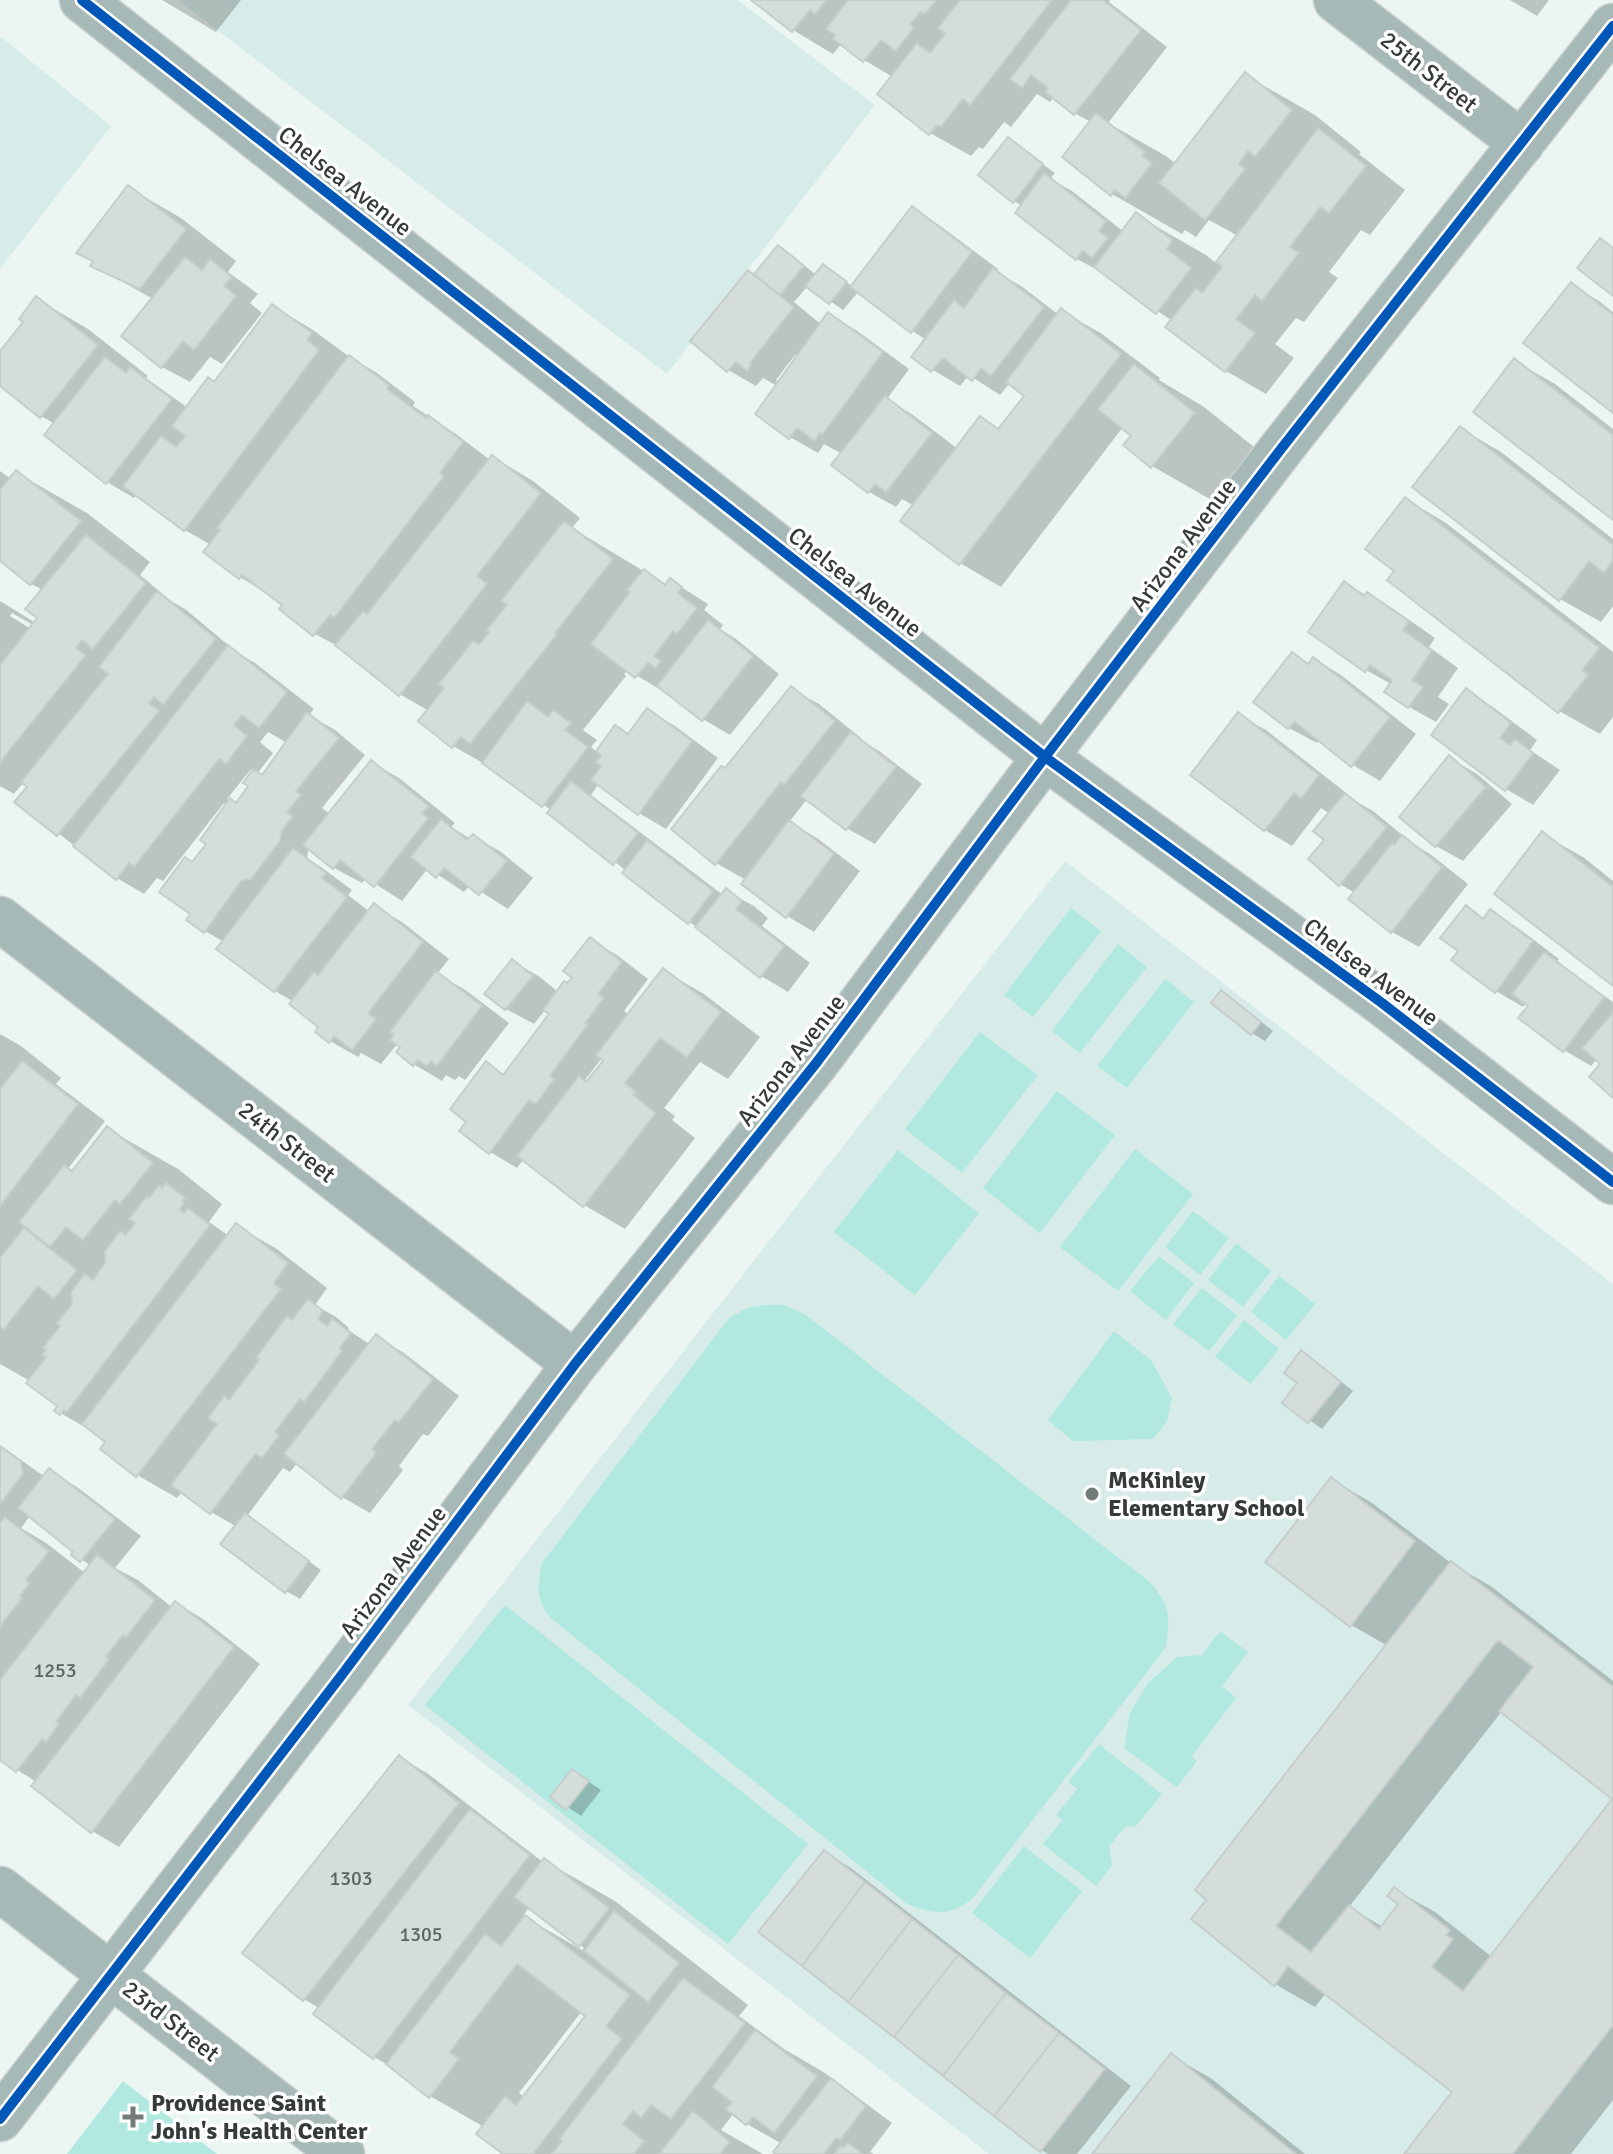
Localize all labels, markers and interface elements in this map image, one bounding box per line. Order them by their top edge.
street label: 25th Street [1374,25,1484,119]
street label: Chelsea Avenue [272,119,418,243]
street label: Arizona Avenue [1123,473,1243,617]
street label: Chelsea Avenue [782,520,928,644]
street label: Chelsea Avenue [1297,911,1445,1033]
street label: Arizona Avenue [730,988,852,1132]
street label: 24th Street [232,1095,342,1189]
place label: McKinley Elementary School [1108,1465,1305,1523]
marker: McKinley Elementary School [1083,1485,1101,1503]
street label: Arizona Avenue [333,1500,453,1644]
house number: 1253 [33,1658,77,1683]
house number: 1303 [329,1866,373,1891]
house number: 1305 [399,1922,443,1947]
street label: 23rd Street [116,1974,226,2068]
place label: Providence Saint John's Health Center [151,2088,368,2146]
marker: Providence Saint John's Health Center [122,2106,144,2128]

